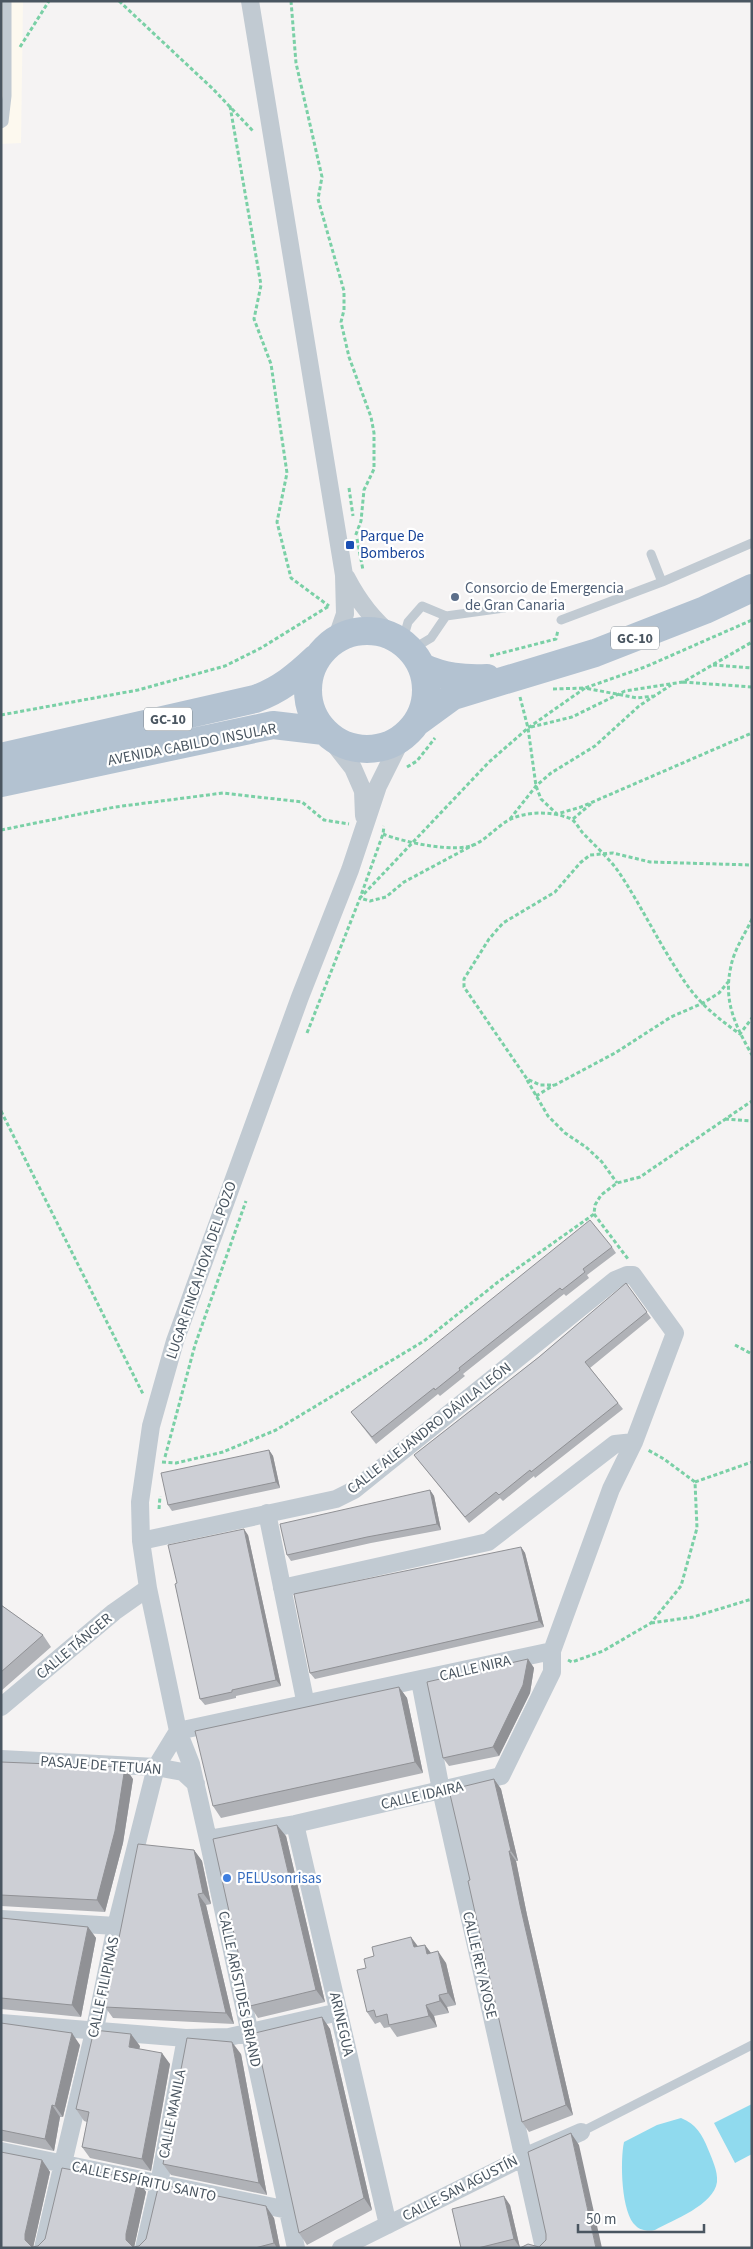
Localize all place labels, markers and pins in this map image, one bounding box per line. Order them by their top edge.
place label: Parque De Bomberos [360,526,425,564]
marker: Parque De Bomberos [344,539,356,551]
place label: Consorcio de Emergencia de Gran Canaria [465,578,624,616]
marker: Consorcio de Emergencia de Gran Canaria [449,591,461,603]
place label: PELUsonrisas [237,1868,322,1889]
marker: PELUsonrisas [221,1872,233,1884]

